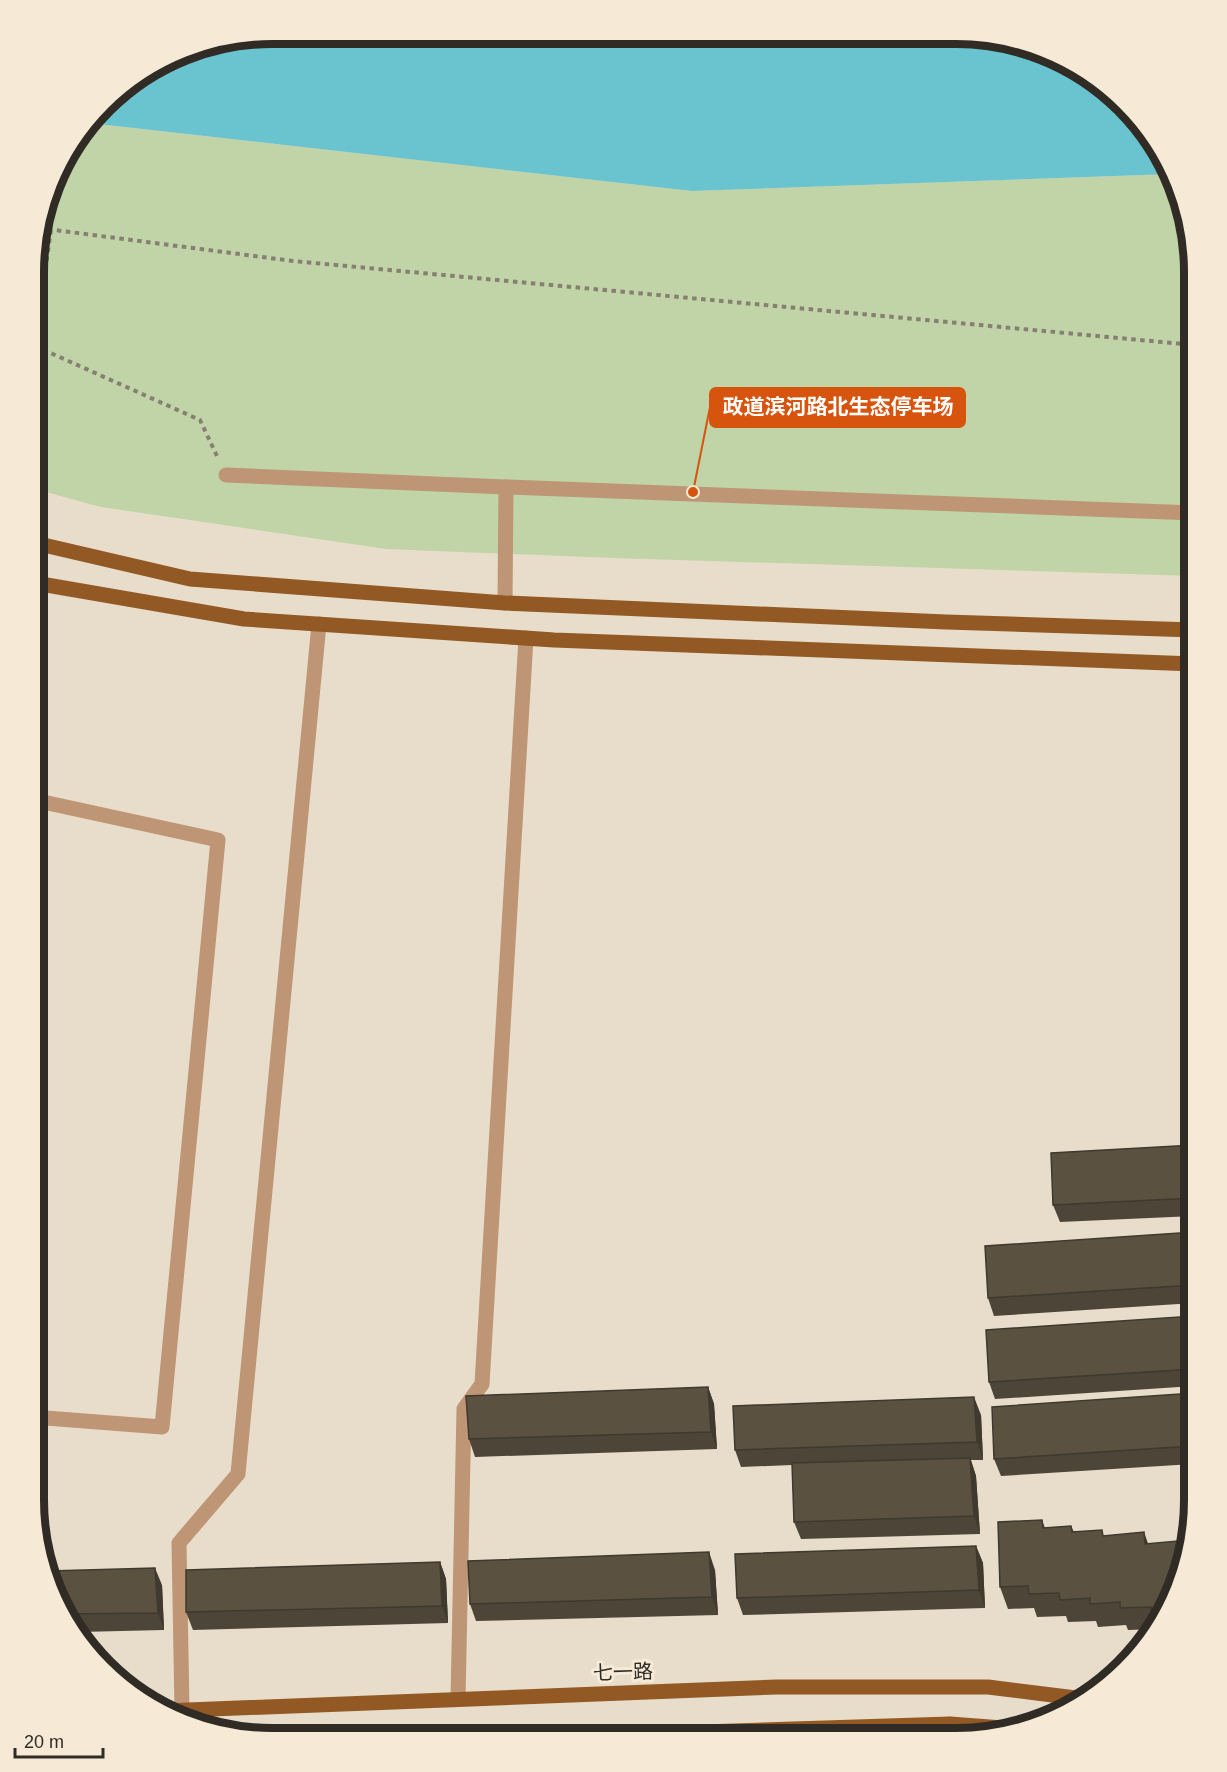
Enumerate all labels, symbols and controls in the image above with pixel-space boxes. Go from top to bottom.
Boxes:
callout: 政道滨河路北生态停车场 [710,388,965,427]
text: 政道滨河路北生态停车场 [723,395,954,418]
street label: 七一路 [593,1660,653,1684]
scale bar [15,1721,104,1759]
text: 20 m [24,1732,64,1752]

